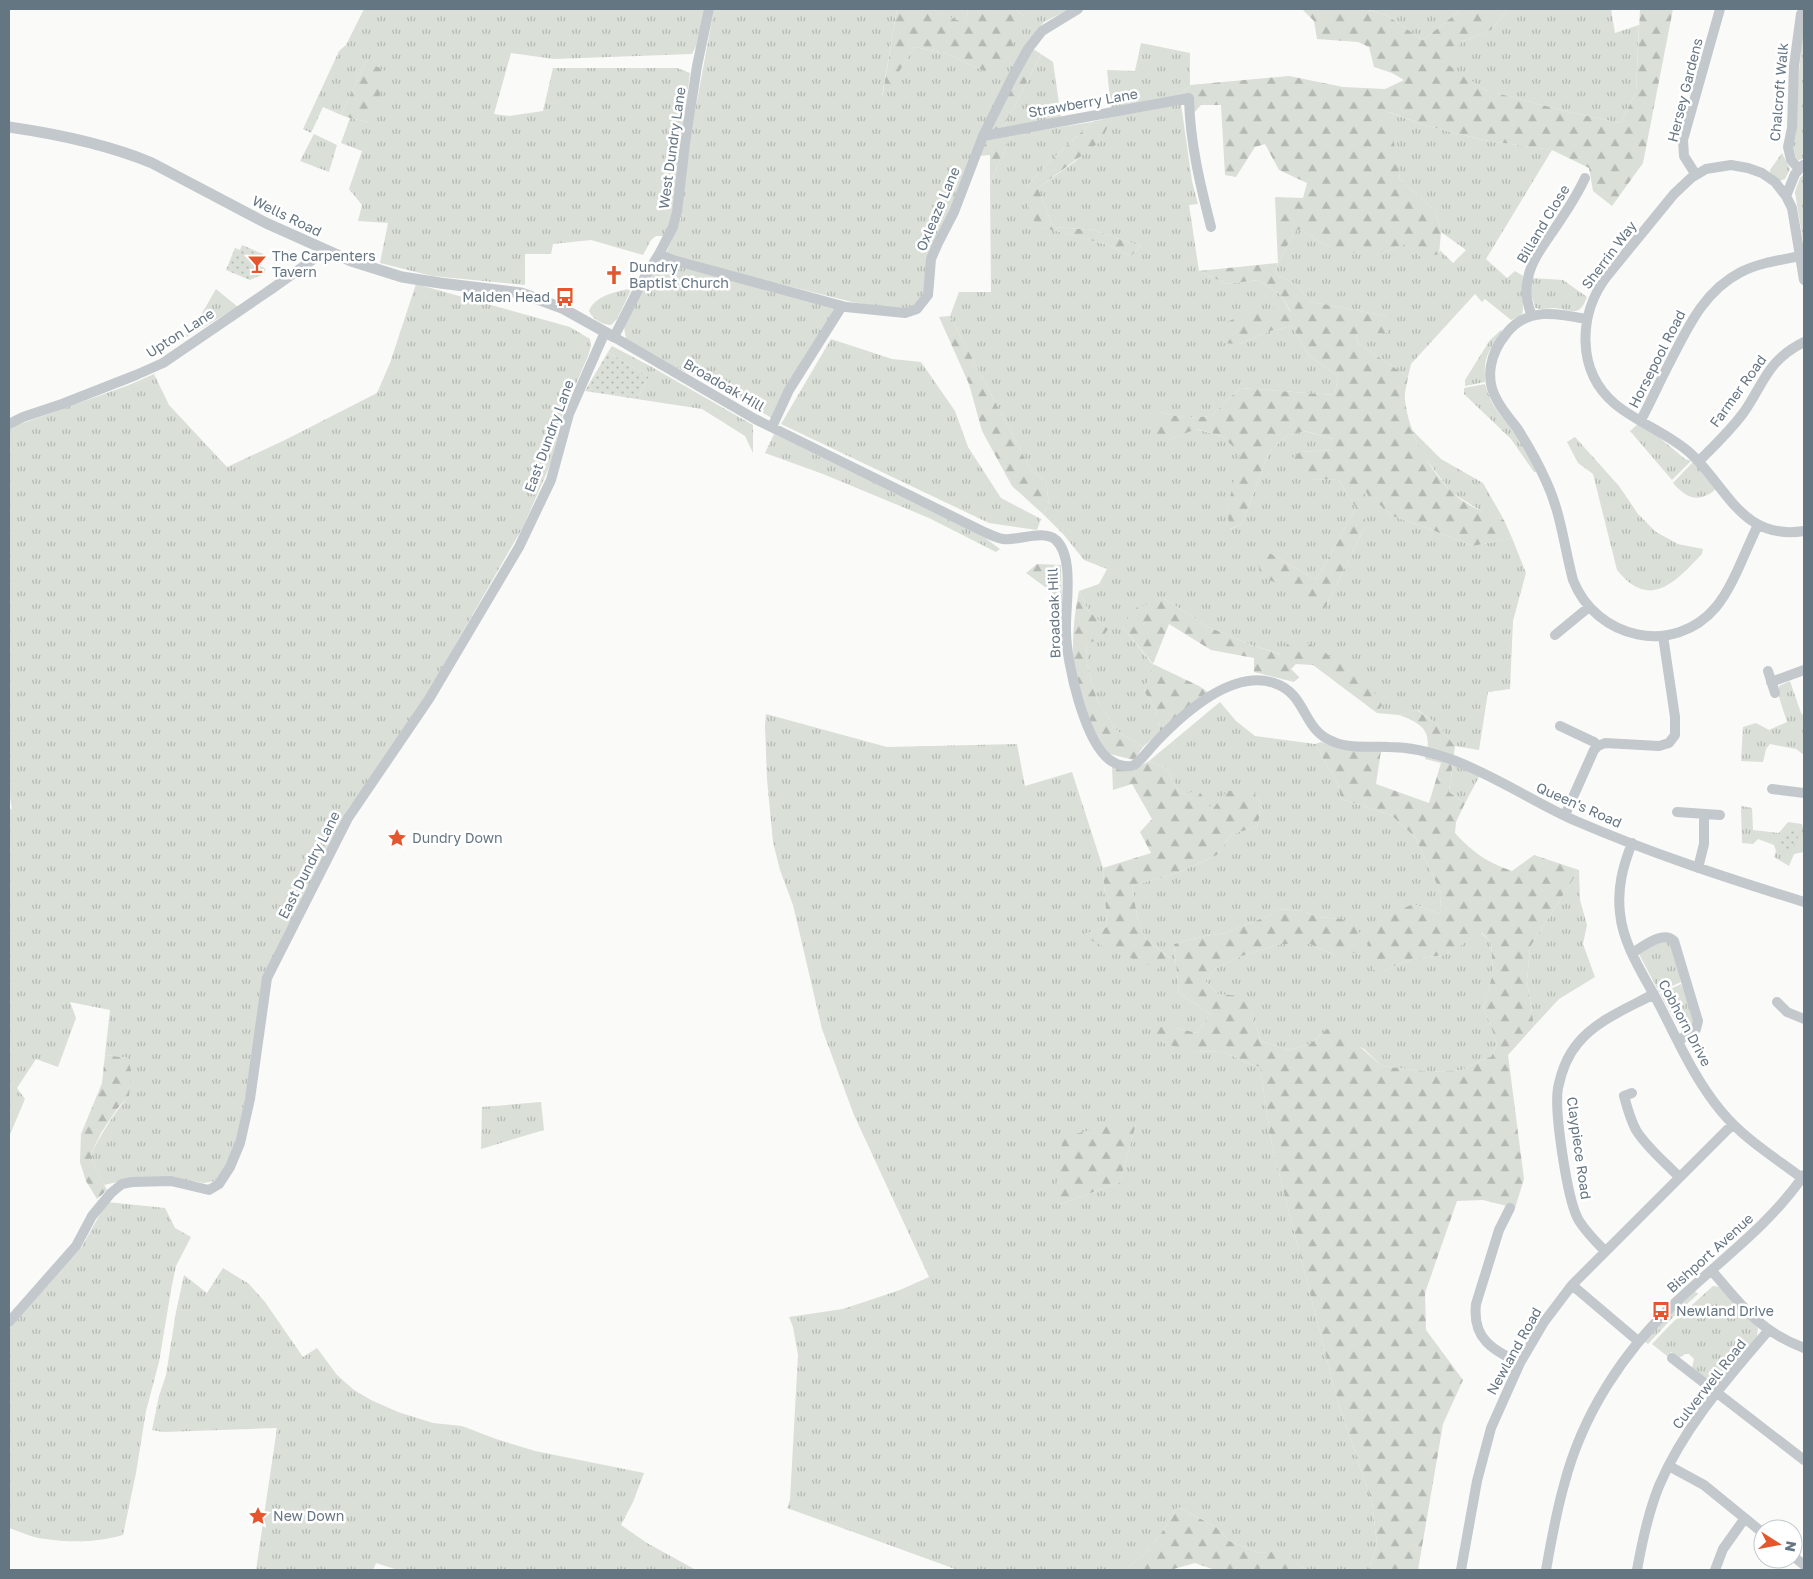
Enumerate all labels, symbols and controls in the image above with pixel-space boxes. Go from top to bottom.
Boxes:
street label: Hersey Gardens [1663,36,1706,144]
street label: Chalcroft Walk [1766,42,1791,142]
street label: Strawberry Lane [1027,85,1139,121]
street label: West Dundry Lane [655,86,688,210]
street label: Oxleaze Lane [912,164,963,253]
street label: Billand Close [1512,181,1573,266]
street label: Wells Road [250,191,325,240]
street label: Sherrin Way [1577,217,1640,292]
place label: The Carpenters Tavern [272,247,376,280]
bar icon: The Carpenters Tavern [246,253,268,275]
place label: Dundry Baptist Church [629,258,729,291]
church icon: Dundry Baptist Church [603,264,625,286]
bus stop icon: Maiden Head [554,286,576,308]
place label: Maiden Head [462,288,550,305]
street label: Upton Lane [143,304,217,361]
street label: Horsepool Road [1625,307,1689,411]
street label: Farmer Road [1706,351,1770,430]
street label: Broadoak Hill [681,355,768,415]
street label: East Dundry Lane [520,377,577,494]
street label: Broadoak Hill [1043,567,1064,659]
street label: Queen's Road [1534,778,1625,831]
street label: East Dundry Lane [274,808,343,921]
place icon: Dundry Down [386,827,408,849]
place label: Dundry Down [412,829,503,846]
street label: Cobhorn Drive [1655,976,1715,1069]
street label: Claypiece Road [1564,1095,1595,1200]
street label: Bishport Avenue [1663,1209,1756,1296]
bus stop icon: Newland Drive [1650,1300,1672,1322]
place label: Newland Drive [1676,1302,1774,1319]
street label: Newland Road [1483,1304,1545,1397]
street label: Culverwell Road [1668,1335,1749,1432]
place icon: New Down [247,1505,269,1527]
place label: New Down [273,1507,344,1524]
north arrow [1753,1519,1803,1569]
text: N [1782,1540,1801,1553]

